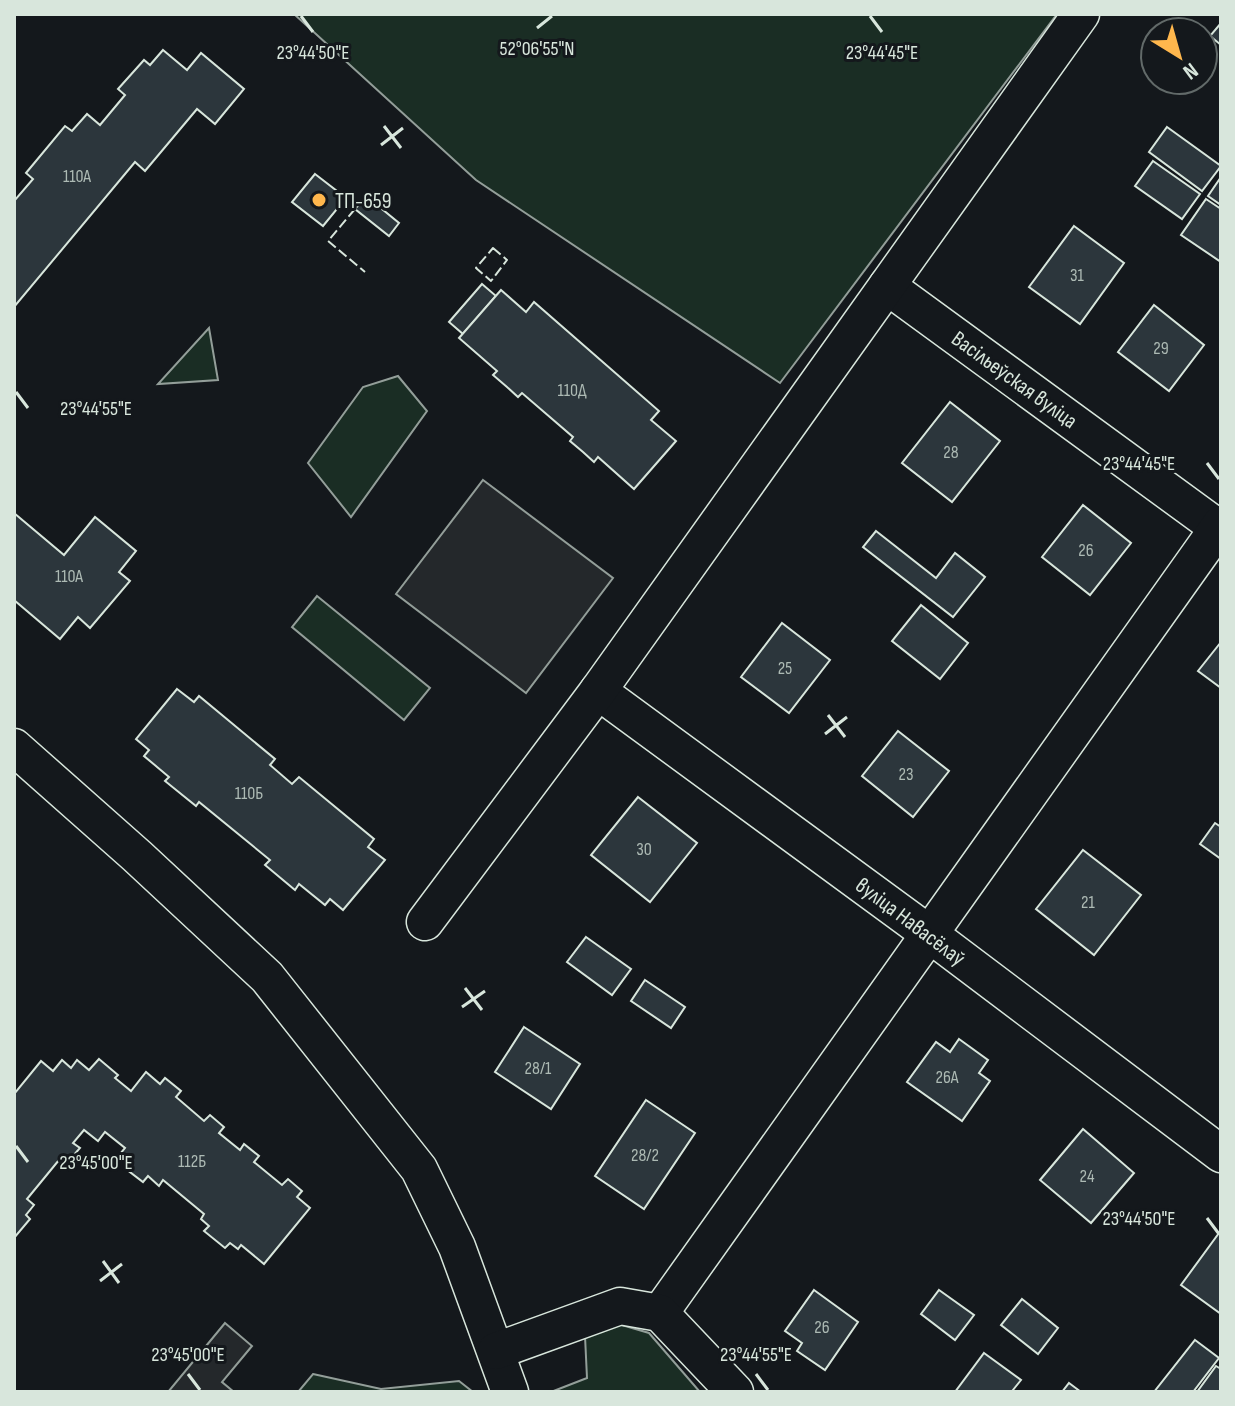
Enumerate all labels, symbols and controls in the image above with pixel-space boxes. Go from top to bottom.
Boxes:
north arrow [1139,16,1219,96]
text: 52°06'55"N [499,37,575,61]
text: 23°44'50"E [276,41,350,65]
text: 23°44'45"E [846,41,918,65]
text: N [1177,56,1203,85]
house number: 110А [63,166,91,187]
place label: ТП-659 [335,188,391,215]
marker: ТП-659 [310,191,328,209]
house number: 31 [1070,265,1085,286]
street label: Васільеўская вуліца [946,325,1082,435]
house number: 29 [1153,338,1169,359]
house number: 110Д [557,380,587,401]
text: 23°44'55"E [60,397,132,421]
house number: 28 [943,442,959,463]
text: 23°44'45"E [1103,452,1175,476]
house number: 26 [1078,540,1094,561]
house number: 110А [55,566,83,587]
house number: 25 [778,658,792,679]
house number: 23 [899,764,914,785]
house number: 110Б [235,783,263,804]
house number: 30 [636,839,652,860]
street label: вуліца Навасёлаў [850,872,971,973]
house number: 21 [1081,892,1096,913]
house number: 28/1 [525,1058,552,1079]
house number: 26А [935,1067,959,1088]
house number: 28/2 [631,1145,659,1166]
text: 23°45'00"E [59,1151,133,1175]
house number: 112Б [178,1151,206,1172]
house number: 24 [1080,1166,1095,1187]
text: 23°44'50"E [1102,1207,1176,1231]
house number: 26 [814,1317,830,1338]
text: 23°45'00"E [151,1343,225,1367]
text: 23°44'55"E [720,1343,792,1367]

